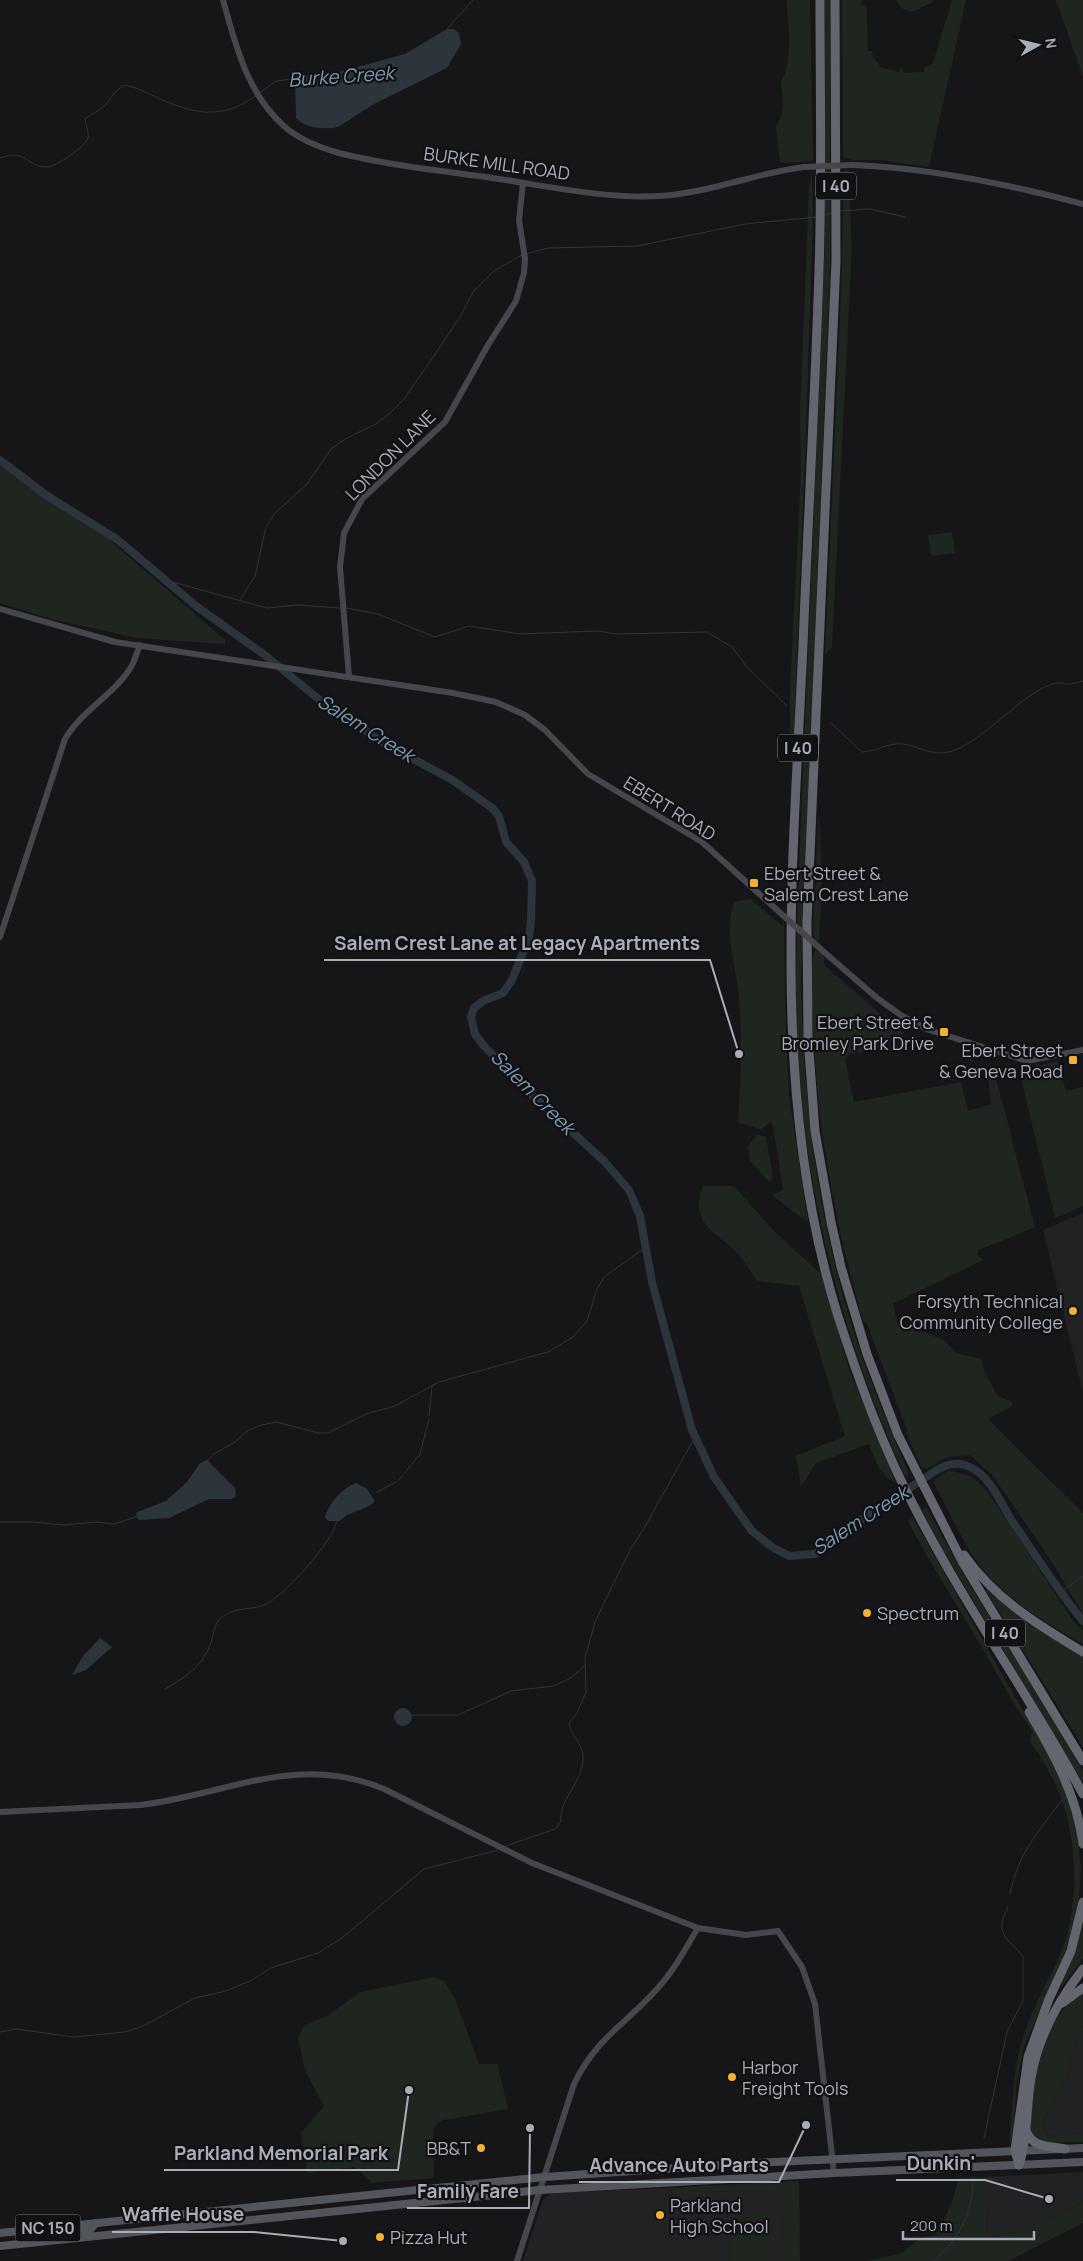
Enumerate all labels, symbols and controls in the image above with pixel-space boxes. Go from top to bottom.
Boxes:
north arrow [1013,20,1063,70]
text: N [1041,37,1061,49]
water label: Burke Creek [287,59,397,93]
street label: BURKE MILL ROAD [422,141,572,185]
road number: I 40 [816,172,856,200]
street label: LONDON LANE [340,405,440,505]
water label: Salem Creek [313,688,421,769]
road number: I 40 [778,734,818,761]
street label: EBERT ROAD [619,770,721,846]
place label: Ebert Street & Salem Crest Lane [764,861,909,906]
marker: Ebert Street & Salem Crest Lane [748,877,760,889]
callout: Salem Crest Lane at Legacy Apartments [324,926,710,960]
text: Salem Crest Lane at Legacy Apartments [334,930,700,956]
place label: Ebert Street & Bromley Park Drive [782,1010,934,1055]
marker: Ebert Street & Bromley Park Drive [938,1026,950,1038]
place label: Ebert Street & Geneva Road [939,1038,1063,1083]
water label: Salem Creek [485,1044,583,1142]
marker: Ebert Street & Geneva Road [1067,1054,1079,1066]
place label: Forsyth Technical Community College [900,1289,1063,1334]
marker: Forsyth Technical Community College [1067,1305,1079,1317]
water label: Salem Creek [807,1478,915,1561]
place label: Spectrum [877,1601,959,1625]
marker: Spectrum [861,1607,873,1619]
road number: I 40 [985,1620,1025,1646]
place label: Harbor Freight Tools [742,2055,849,2100]
marker: Harbor Freight Tools [726,2071,738,2083]
callout: Parkland Memorial Park [164,2136,398,2170]
place label: BB&T [426,2136,471,2160]
text: Parkland Memorial Park [174,2140,389,2166]
marker: BB&T [475,2142,487,2154]
callout: Dunkin' [896,2146,985,2180]
callout: Advance Auto Parts [579,2148,779,2182]
text: Dunkin' [907,2150,975,2176]
text: Advance Auto Parts [589,2152,769,2178]
callout: Family Fare [407,2174,529,2208]
text: Family Fare [417,2178,519,2204]
place label: Parkland High School [670,2193,769,2238]
callout: Waffle House [112,2198,254,2232]
text: Waffle House [122,2201,244,2227]
scale bar [903,2208,1034,2240]
marker: Parkland High School [654,2209,666,2221]
road number: NC 150 [15,2214,80,2242]
text: 200 m [910,2215,953,2236]
place label: Pizza Hut [390,2225,467,2249]
marker: Pizza Hut [374,2231,386,2243]

